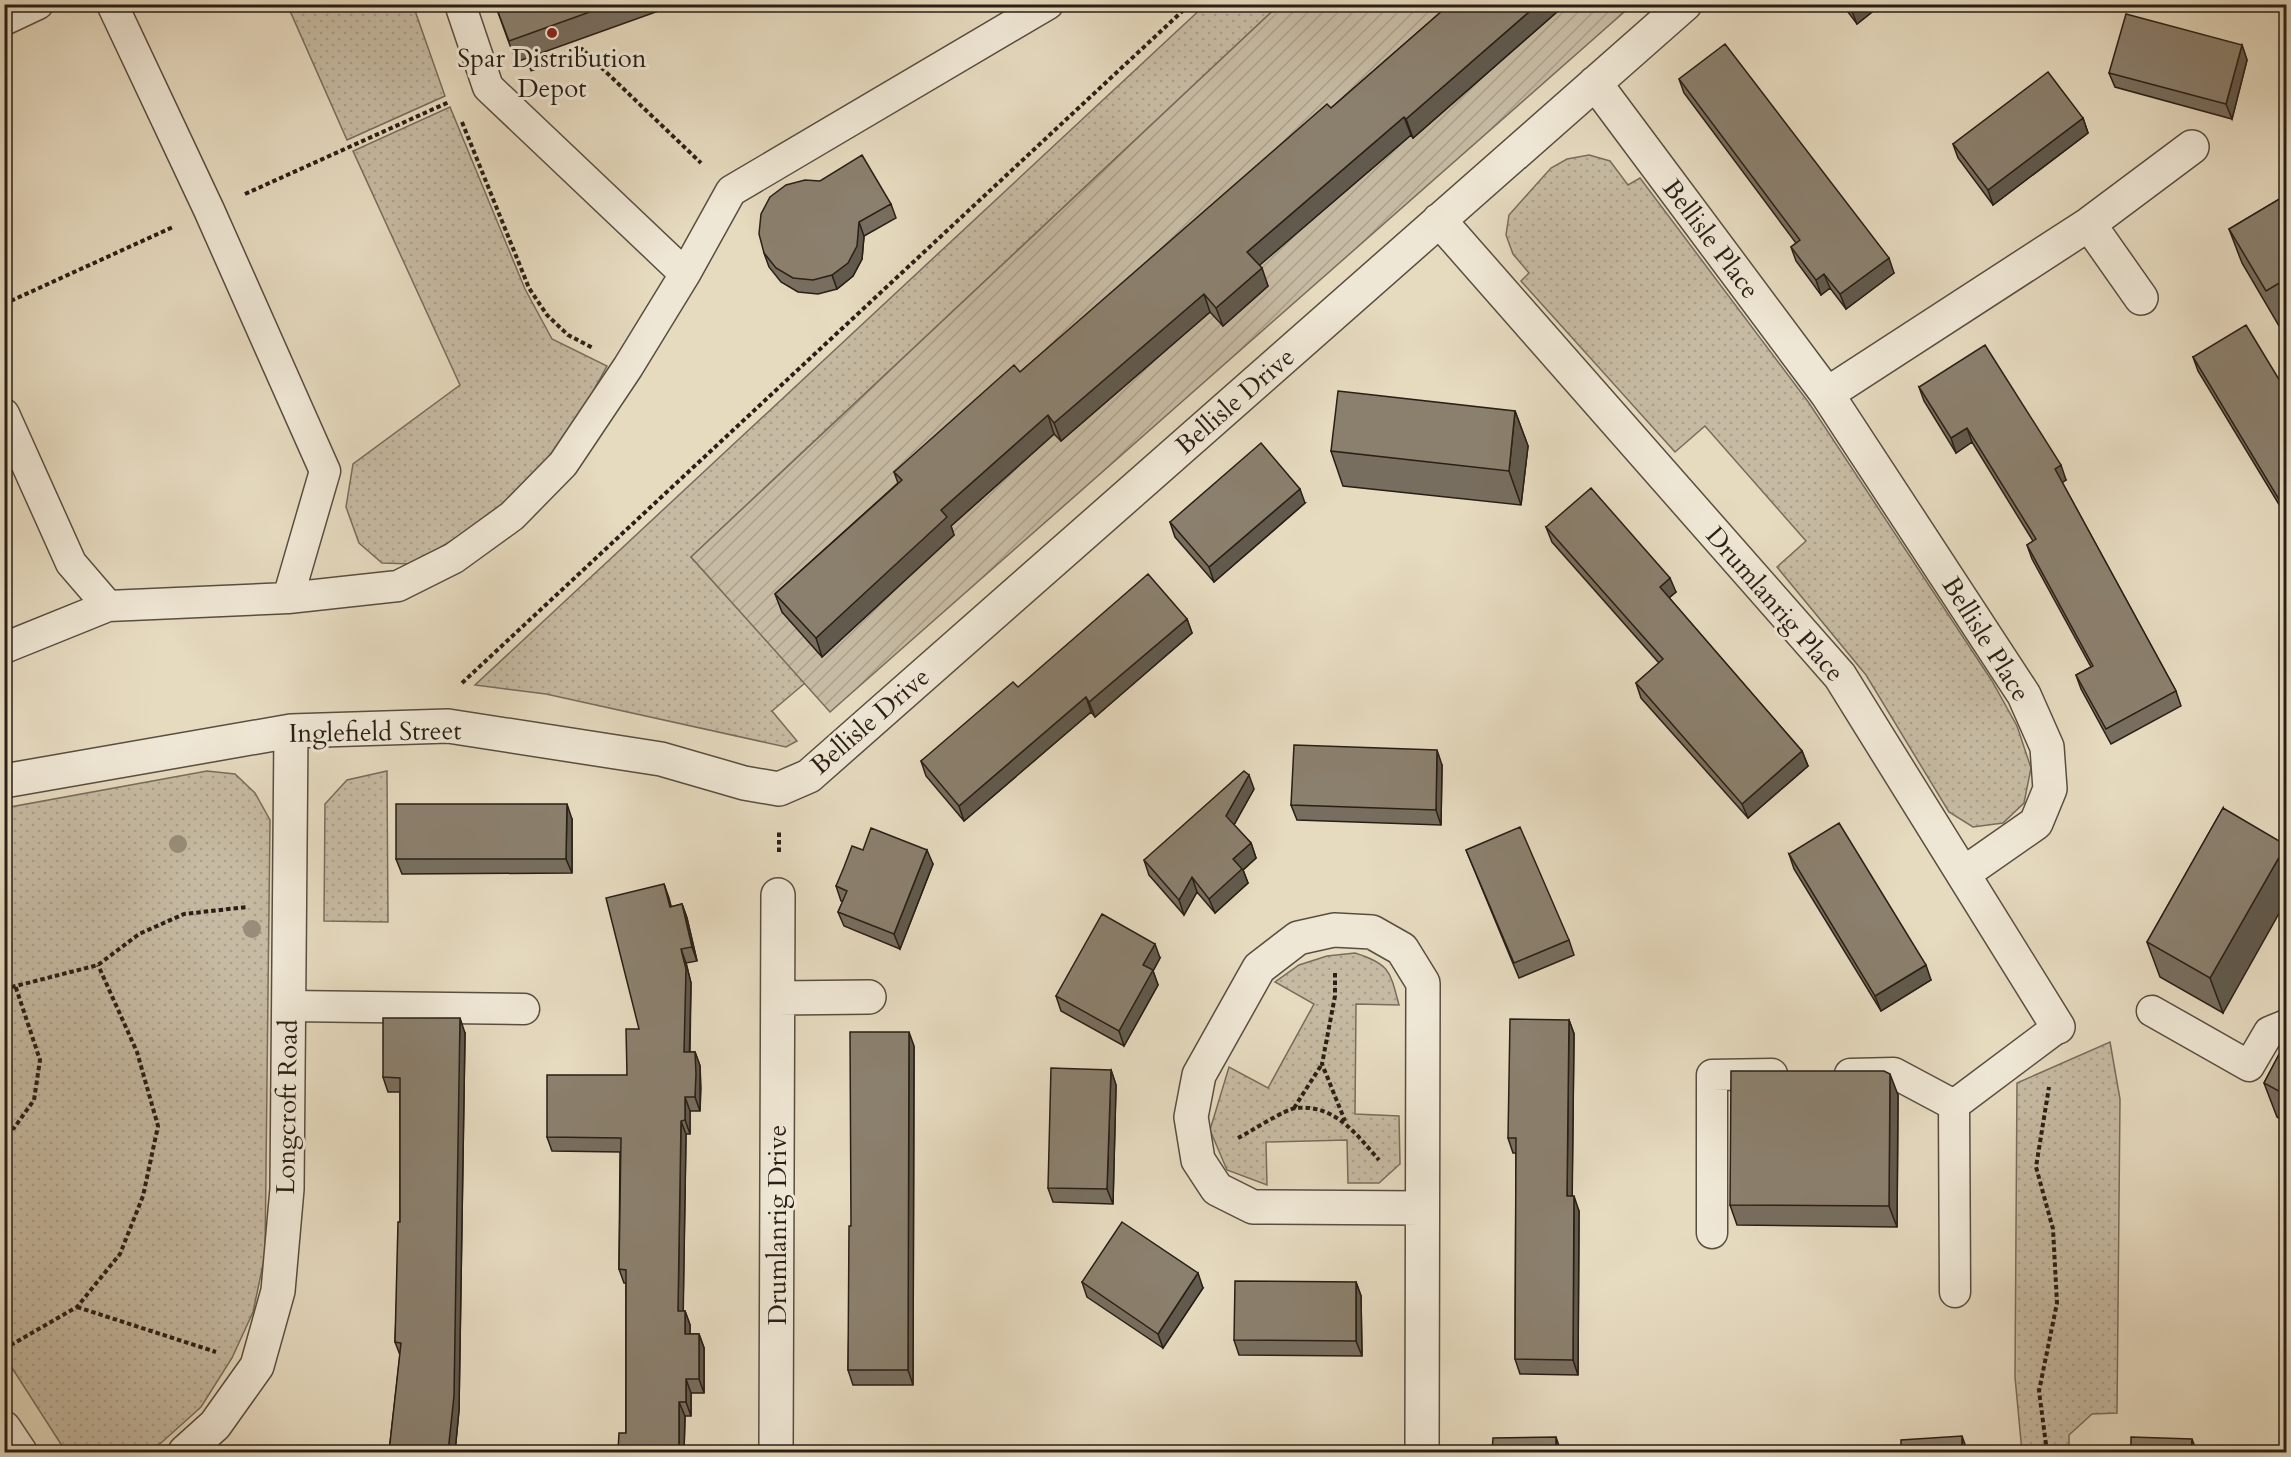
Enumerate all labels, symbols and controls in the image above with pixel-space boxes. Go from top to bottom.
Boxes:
marker: Spar Distribution Depot [545,26,559,40]
place label: Spar Distribution Depot [457,41,647,106]
street label: Bellisle Place [1655,172,1767,306]
street label: Bellisle Drive [1168,340,1302,462]
street label: Drumlanrig Place [1698,519,1852,689]
street label: Bellisle Place [1934,570,2038,708]
street label: Bellisle Drive [803,660,937,782]
street label: Inglefield Street [288,713,462,751]
street label: Longcroft Road [268,1019,306,1195]
street label: Drumlanrig Drive [760,1125,795,1325]

